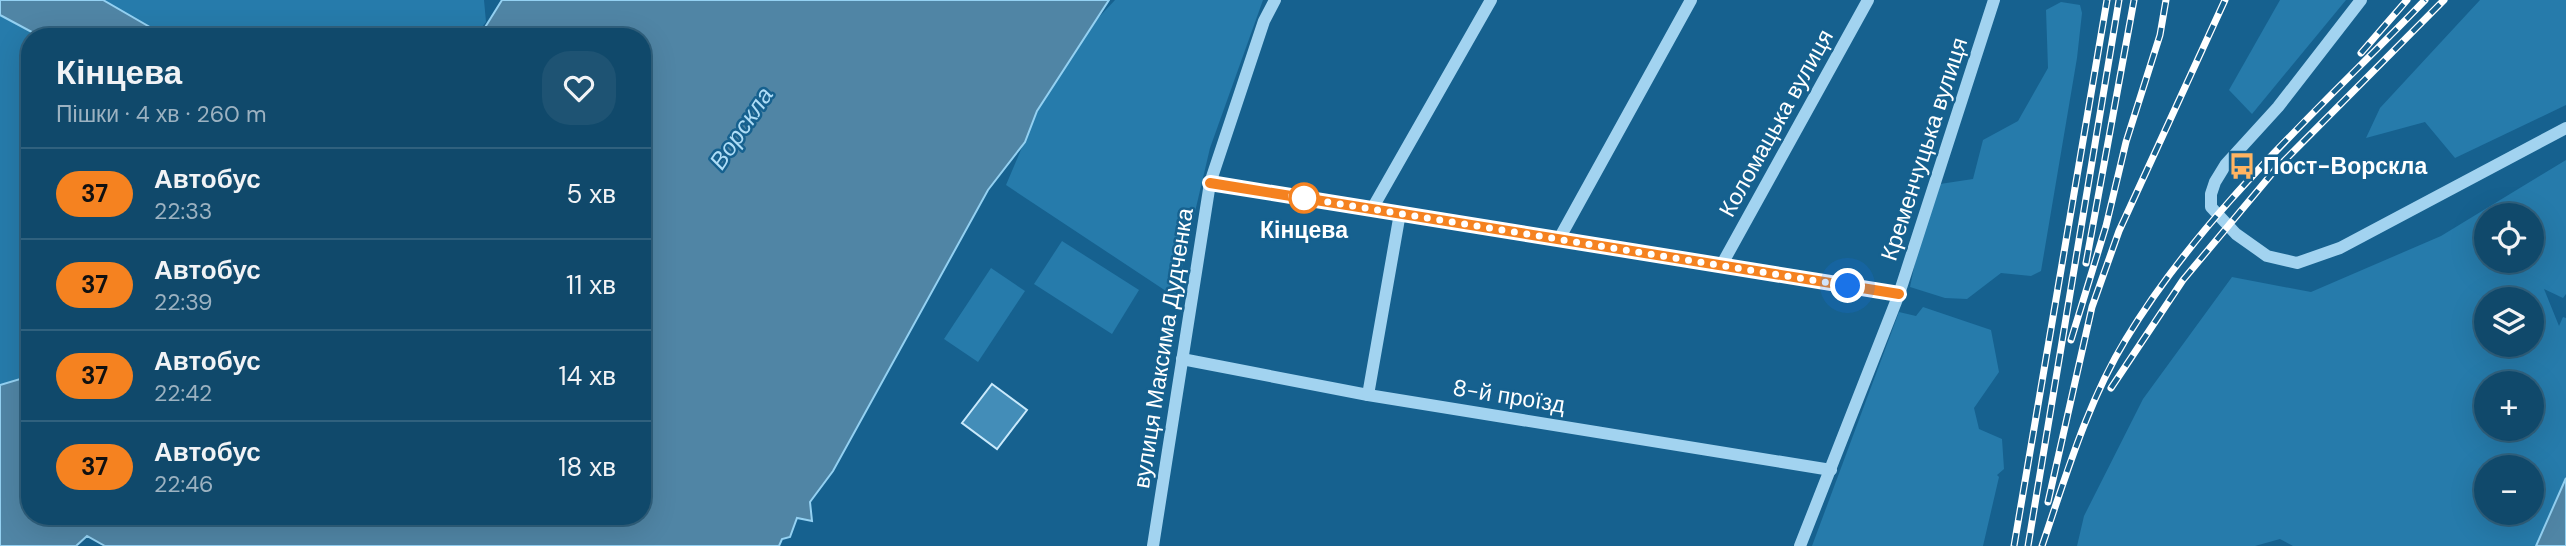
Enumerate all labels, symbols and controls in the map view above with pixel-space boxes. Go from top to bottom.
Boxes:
street label: Коломацька вулиця [1712,24,1840,222]
street label: Кременчуцька вулиця [1874,34,1974,264]
text: Кінцева [56,51,182,94]
button: heart [542,51,616,125]
water label: Ворскла [702,81,780,175]
text: Пішки · 4 хв · 260 m [56,99,266,129]
bus stop icon: Пост-Ворскла [2227,151,2257,181]
place label: Пост-Ворскла [2263,151,2427,181]
text: Автобус [154,162,261,196]
text: 5 хв [566,177,616,211]
text: 37 [81,178,108,209]
marker: Кінцева [1289,183,1319,213]
text: 22:33 [154,196,212,226]
map controls [2474,203,2544,525]
button: locate [2474,203,2544,273]
street label: вулиця Максима Дудченка [1126,205,1200,490]
place label: Кінцева [1260,215,1348,245]
text: Автобус [154,253,261,287]
text: 11 хв [566,268,616,302]
your location [1830,268,1865,303]
text: 37 [81,269,108,300]
text: 22:39 [154,287,213,317]
button: layers [2474,287,2544,357]
text: Автобус [154,344,261,378]
text: 14 хв [558,359,616,393]
text: 37 [81,360,108,391]
button: + [2474,371,2544,441]
street label: 8-й проїзд [1451,372,1568,420]
text: 22:42 [154,378,212,408]
text: Автобус [154,435,261,469]
text: 18 хв [558,450,616,484]
text: 37 [81,451,108,482]
button: − [2474,455,2544,525]
text: 22:46 [154,469,214,499]

